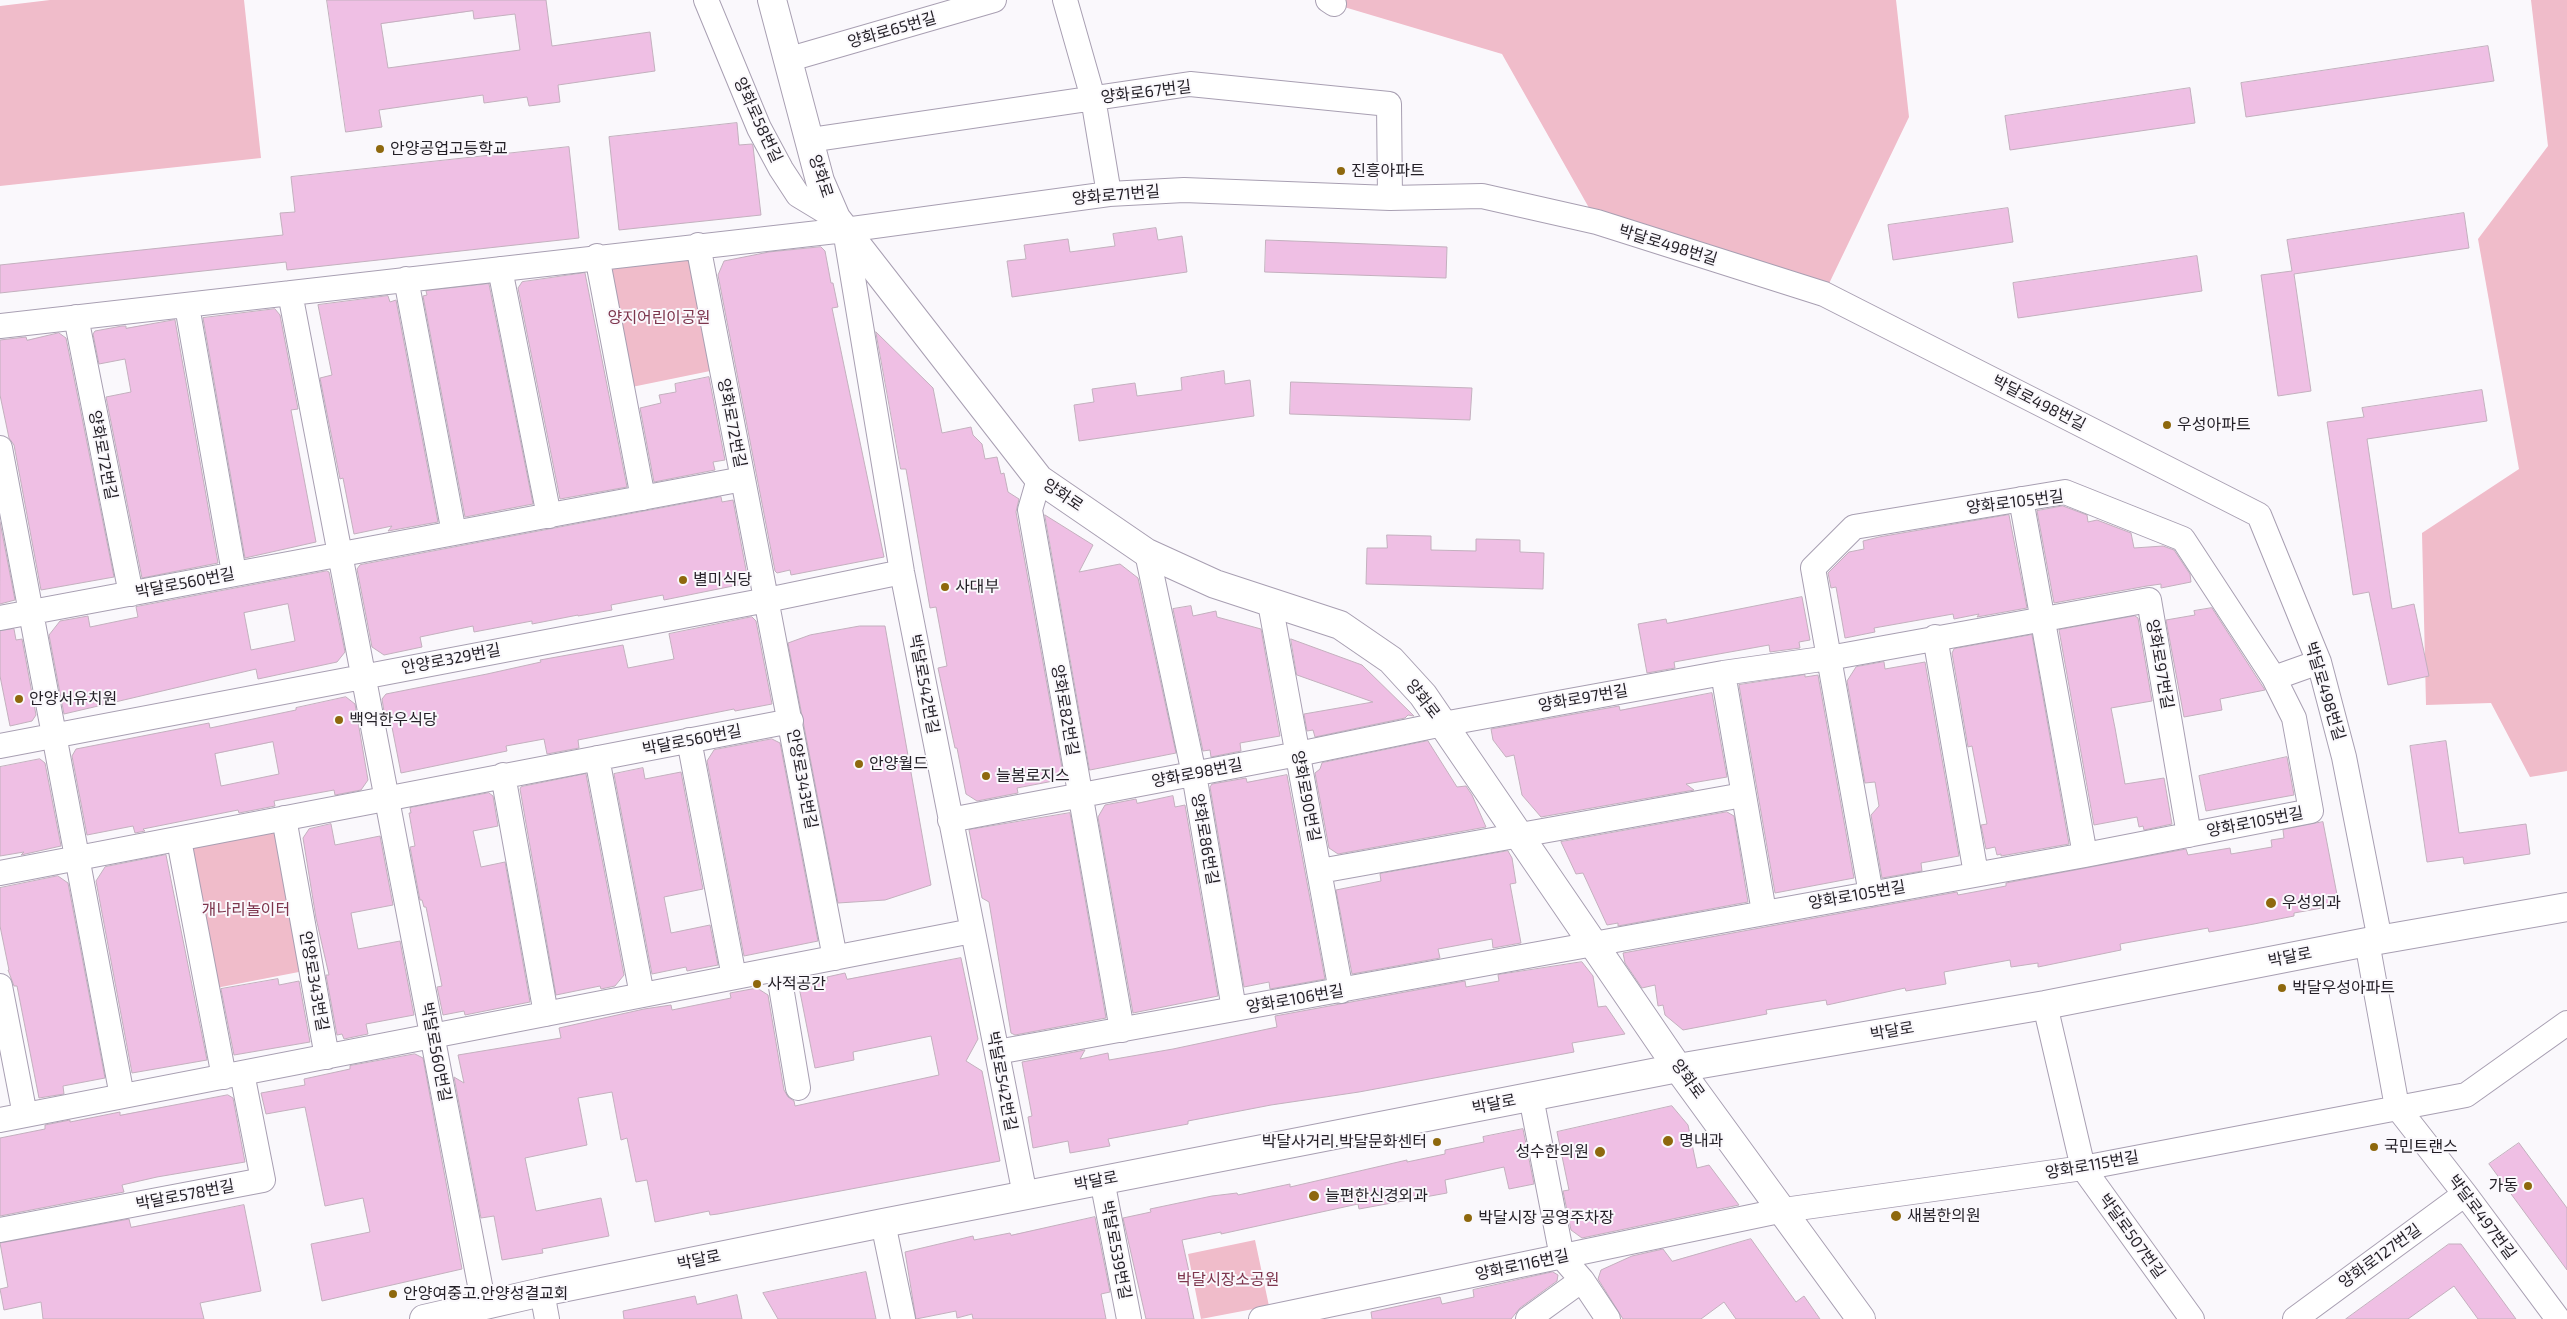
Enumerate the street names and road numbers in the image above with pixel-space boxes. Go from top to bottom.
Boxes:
street label: 양화로65번길 [845,8,939,52]
street label: 양화로58번길 [730,74,786,166]
street label: 양화로67번길 [1100,77,1192,107]
street label: 양화로 [805,152,837,200]
street label: 양화로71번길 [1071,182,1161,208]
street label: 박달로498번길 [1616,221,1720,269]
street label: 박달로498번길 [1989,371,2089,435]
street label: 양화로72번길 [714,377,750,469]
street label: 양화로72번길 [85,409,121,501]
street label: 양화로 [1039,475,1087,515]
street label: 양화로105번길 [1965,486,2065,518]
street label: 박달로560번길 [134,564,236,602]
street label: 양화로97번길 [2143,618,2177,710]
street label: 박달로542번길 [905,633,943,735]
street label: 박달로498번길 [2301,639,2349,743]
street label: 안양로329번길 [400,640,502,678]
street label: 양화로82번길 [1048,663,1082,757]
street label: 양화로 [1402,676,1444,722]
street label: 양화로97번길 [1537,681,1629,715]
street label: 박달로560번길 [641,721,743,759]
street label: 안양로343번길 [783,727,821,831]
street label: 양화로90번길 [1288,749,1324,843]
street label: 양화로98번길 [1150,755,1244,791]
street label: 양화로86번길 [1188,792,1222,886]
street label: 양화로105번길 [2205,803,2305,841]
street label: 양화로105번길 [1807,877,1907,913]
street label: 안양로343번길 [296,929,332,1033]
street label: 박달로 [2266,943,2314,971]
street label: 양화로106번길 [1245,981,1345,1017]
street label: 박달로560번길 [417,1001,455,1103]
street label: 박달로 [1869,1018,1915,1044]
street label: 박달로542번길 [983,1030,1021,1132]
street label: 양화로 [1667,1055,1709,1103]
street label: 박달로 [1470,1090,1518,1118]
street label: 양화로115번길 [2044,1147,2140,1183]
street label: 박달로 [1072,1167,1120,1195]
street label: 박달로497번길 [2444,1171,2520,1263]
street label: 박달로578번길 [134,1176,236,1214]
street label: 박달로507번길 [2095,1190,2169,1282]
street label: 박달로539번길 [1097,1199,1135,1301]
street label: 양화로127번길 [2335,1220,2425,1292]
street label: 박달로 [675,1246,723,1274]
street label: 양화로116번길 [1473,1246,1571,1284]

